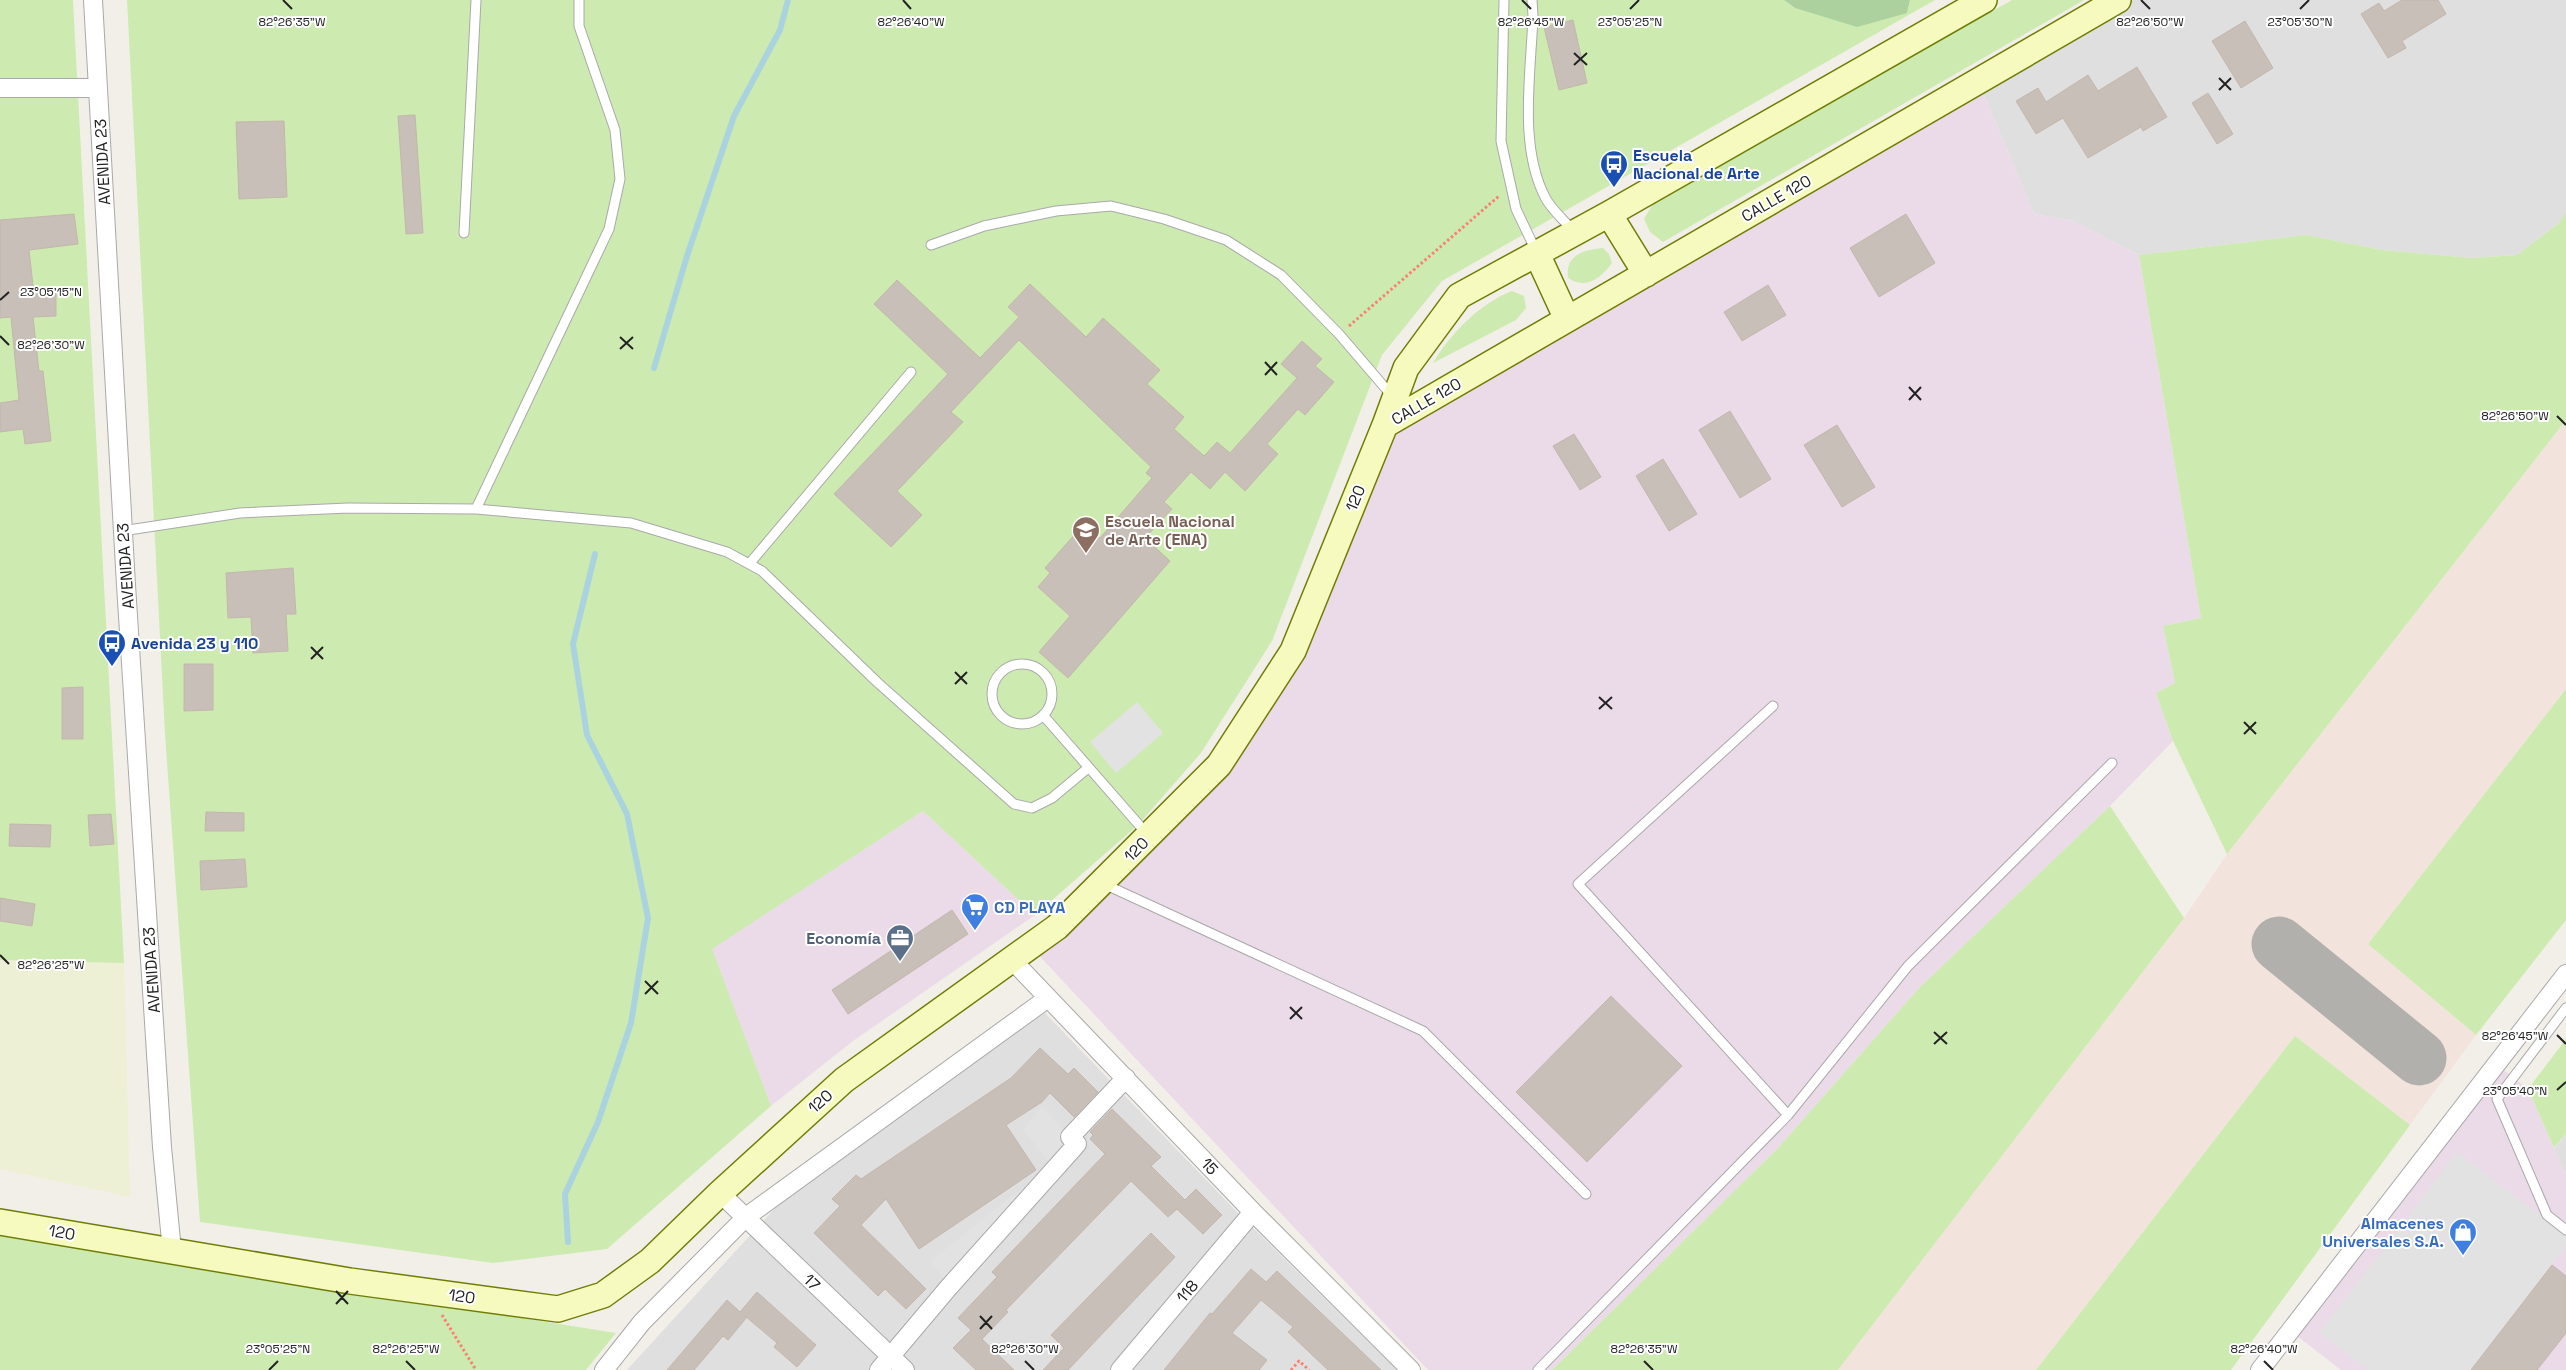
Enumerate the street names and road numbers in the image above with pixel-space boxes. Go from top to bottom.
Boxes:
street label: AVENIDA 23 [90,118,115,206]
street label: CALLE 120 [1737,170,1815,227]
street label: CALLE 120 [1387,373,1465,430]
street label: 120 [1341,482,1370,514]
street label: AVENIDA 23 [112,522,139,610]
street label: 120 [1120,833,1153,866]
street label: AVENIDA 23 [138,926,165,1014]
street label: 120 [803,1085,837,1118]
street label: 15 [1196,1153,1223,1179]
street label: 120 [47,1220,77,1245]
street label: 17 [799,1269,825,1295]
street label: 118 [1172,1276,1203,1307]
street label: 120 [447,1284,477,1309]

